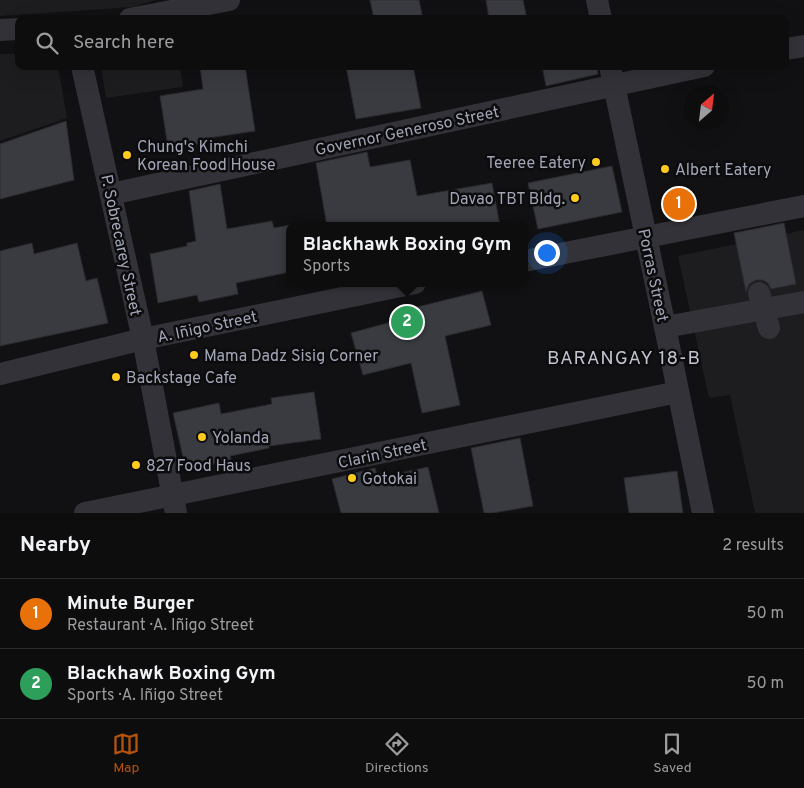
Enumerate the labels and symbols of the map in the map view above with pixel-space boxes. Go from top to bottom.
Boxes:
north arrow [684,85,729,130]
street label: Governor Generoso Street [314,103,501,161]
place label: Chung's Kimchi Korean Food House [137,138,276,176]
marker: Chung's Kimchi Korean Food House [121,149,133,161]
place label: Teeree Eatery [486,154,586,174]
marker: Teeree Eatery [590,156,602,168]
place label: Albert Eatery [675,161,772,181]
marker: Albert Eatery [659,163,671,175]
street label: P. Sobrecarey Street [95,173,145,318]
pin: 1 [663,185,695,223]
place label: Davao TBT Bldg. [449,190,565,210]
marker: Davao TBT Bldg. [569,192,581,204]
street label: Porras Street [632,227,672,324]
your location [534,240,560,266]
pin: 2 [391,303,423,341]
street label: A. Iñigo Street [156,308,259,348]
place label: Mama Dadz Sisig Corner [204,347,379,367]
district label: BARANGAY 18-B [547,347,701,371]
marker: Mama Dadz Sisig Corner [188,349,200,361]
place label: Backstage Cafe [126,369,237,389]
marker: Backstage Cafe [110,371,122,383]
place label: Yolanda [212,429,269,449]
marker: Yolanda [196,431,208,443]
street label: Clarin Street [336,436,429,474]
place label: 827 Food Haus [146,457,251,477]
marker: 827 Food Haus [130,459,142,471]
place label: Gotokai [362,470,417,490]
marker: Gotokai [346,472,358,484]

